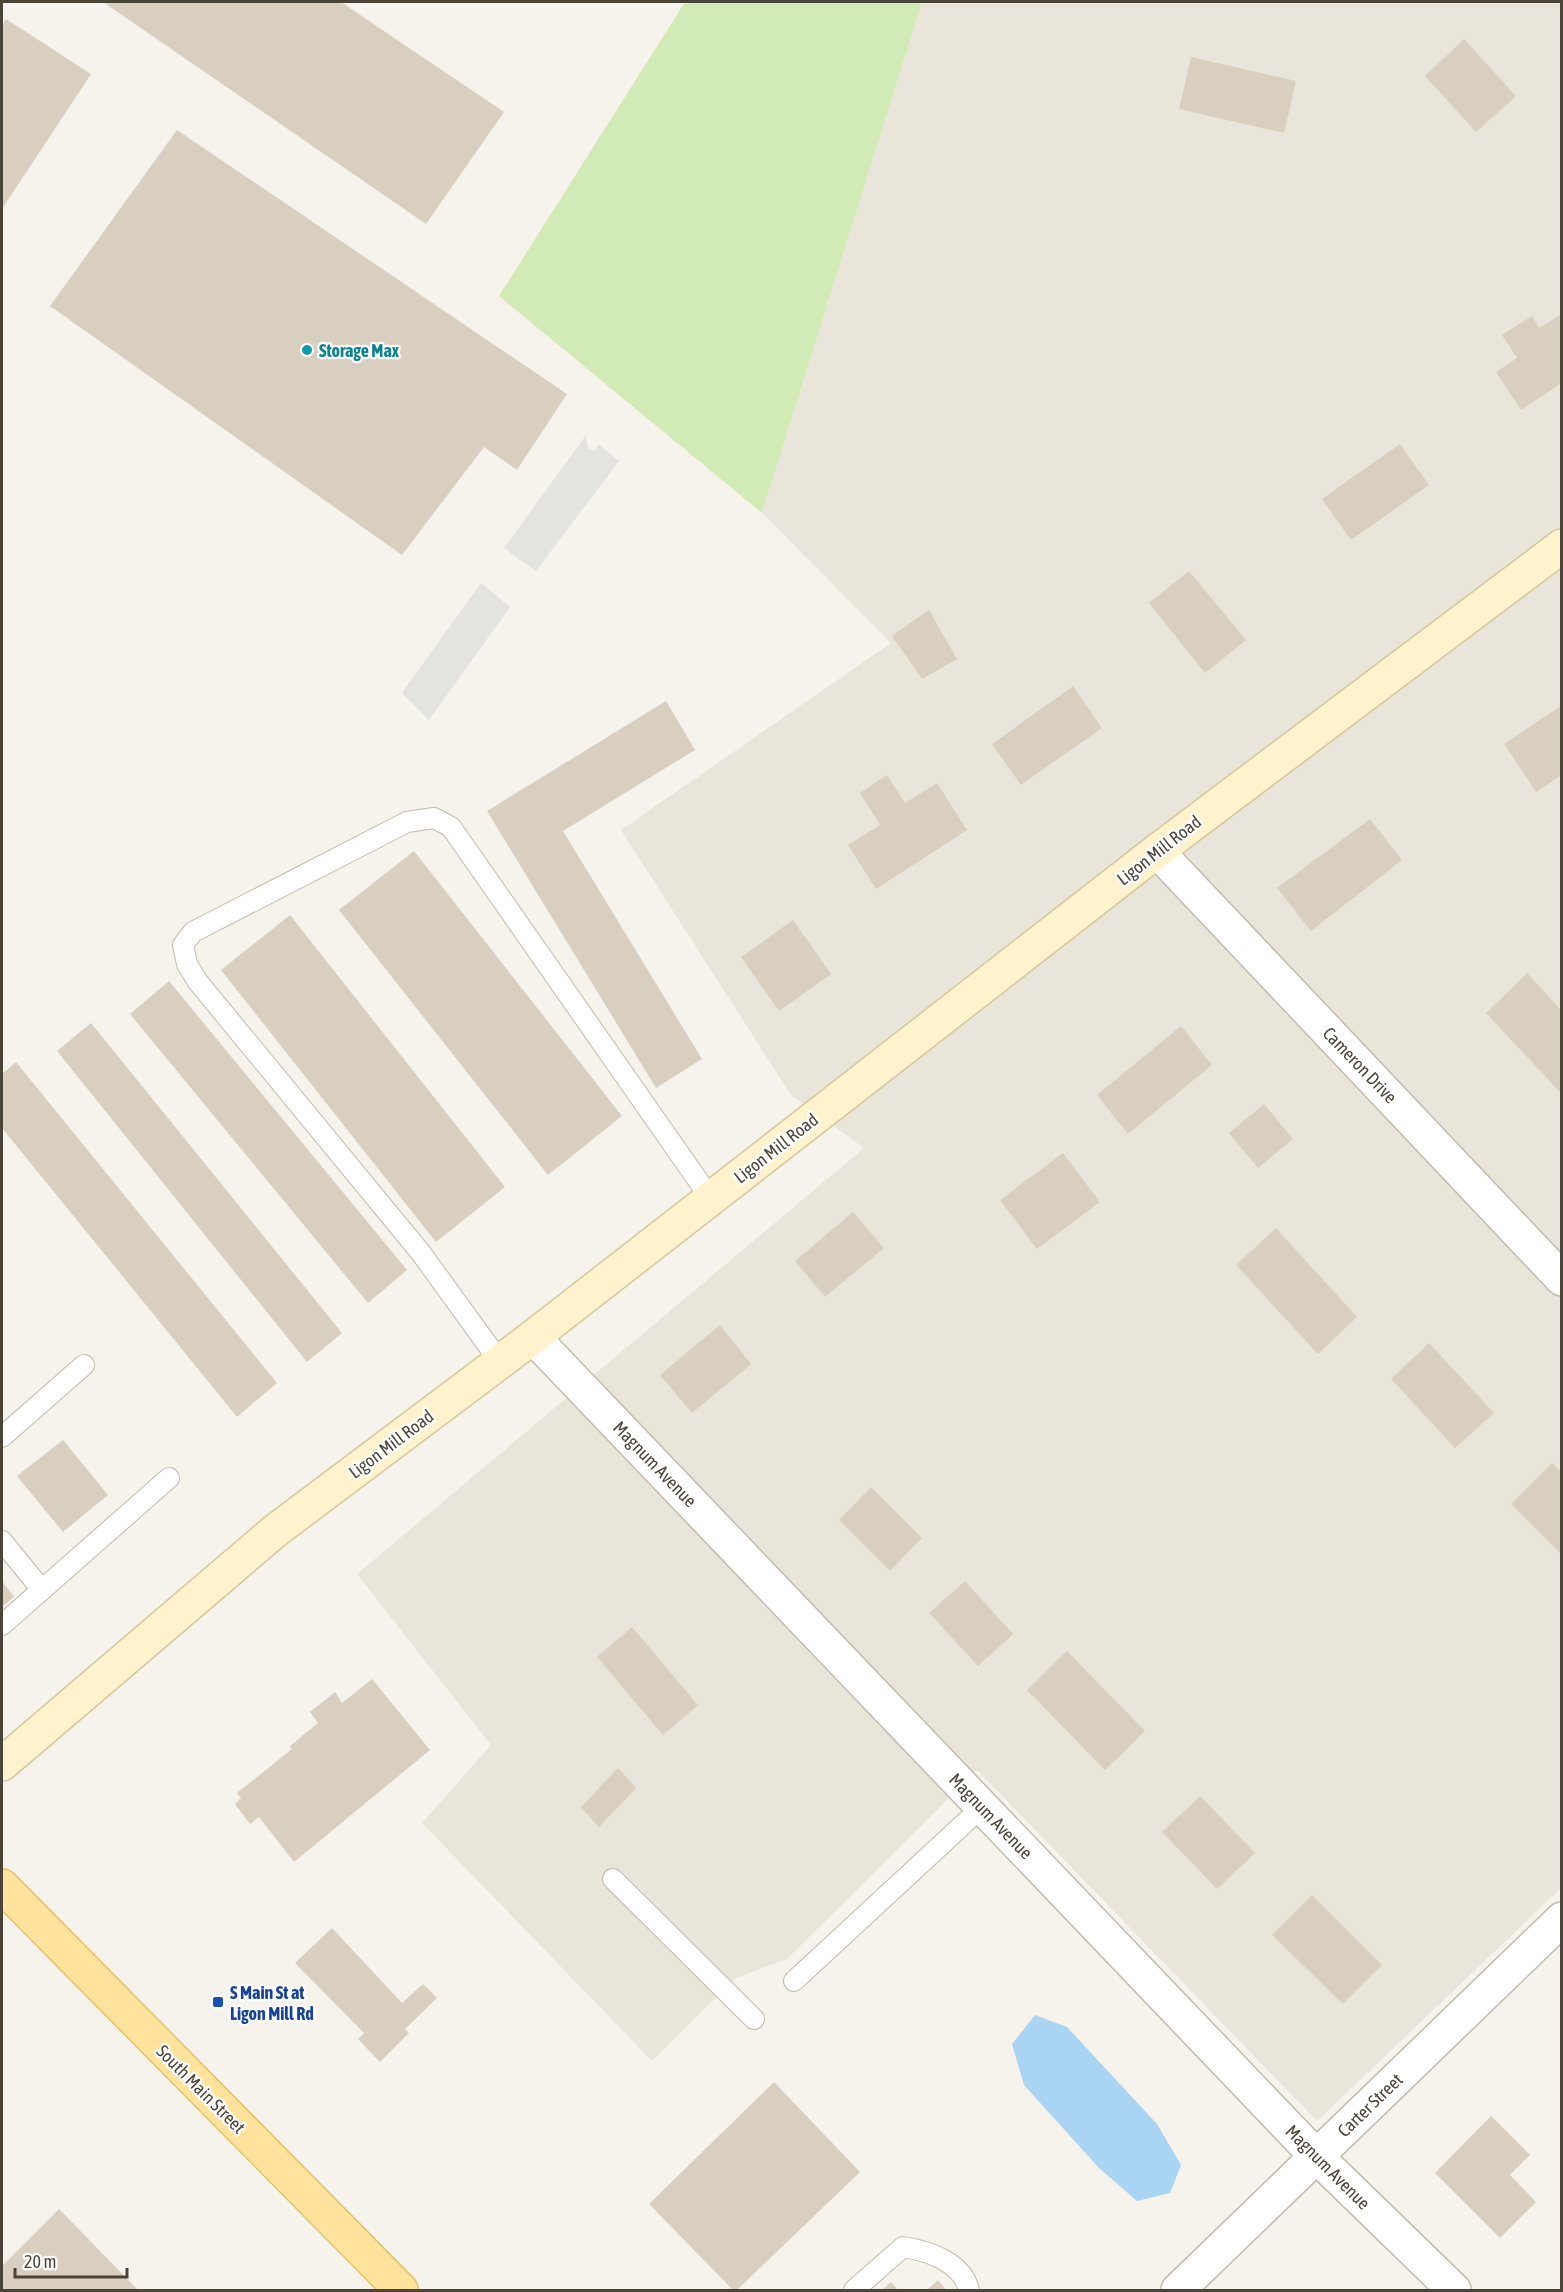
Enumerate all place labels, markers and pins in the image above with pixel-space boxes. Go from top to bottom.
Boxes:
place label: Storage Max [319,340,400,361]
marker: Storage Max [300,343,314,357]
place label: S Main St at Ligon Mill Rd [230,1982,314,2024]
marker: S Main St at Ligon Mill Rd [211,1995,225,2009]

